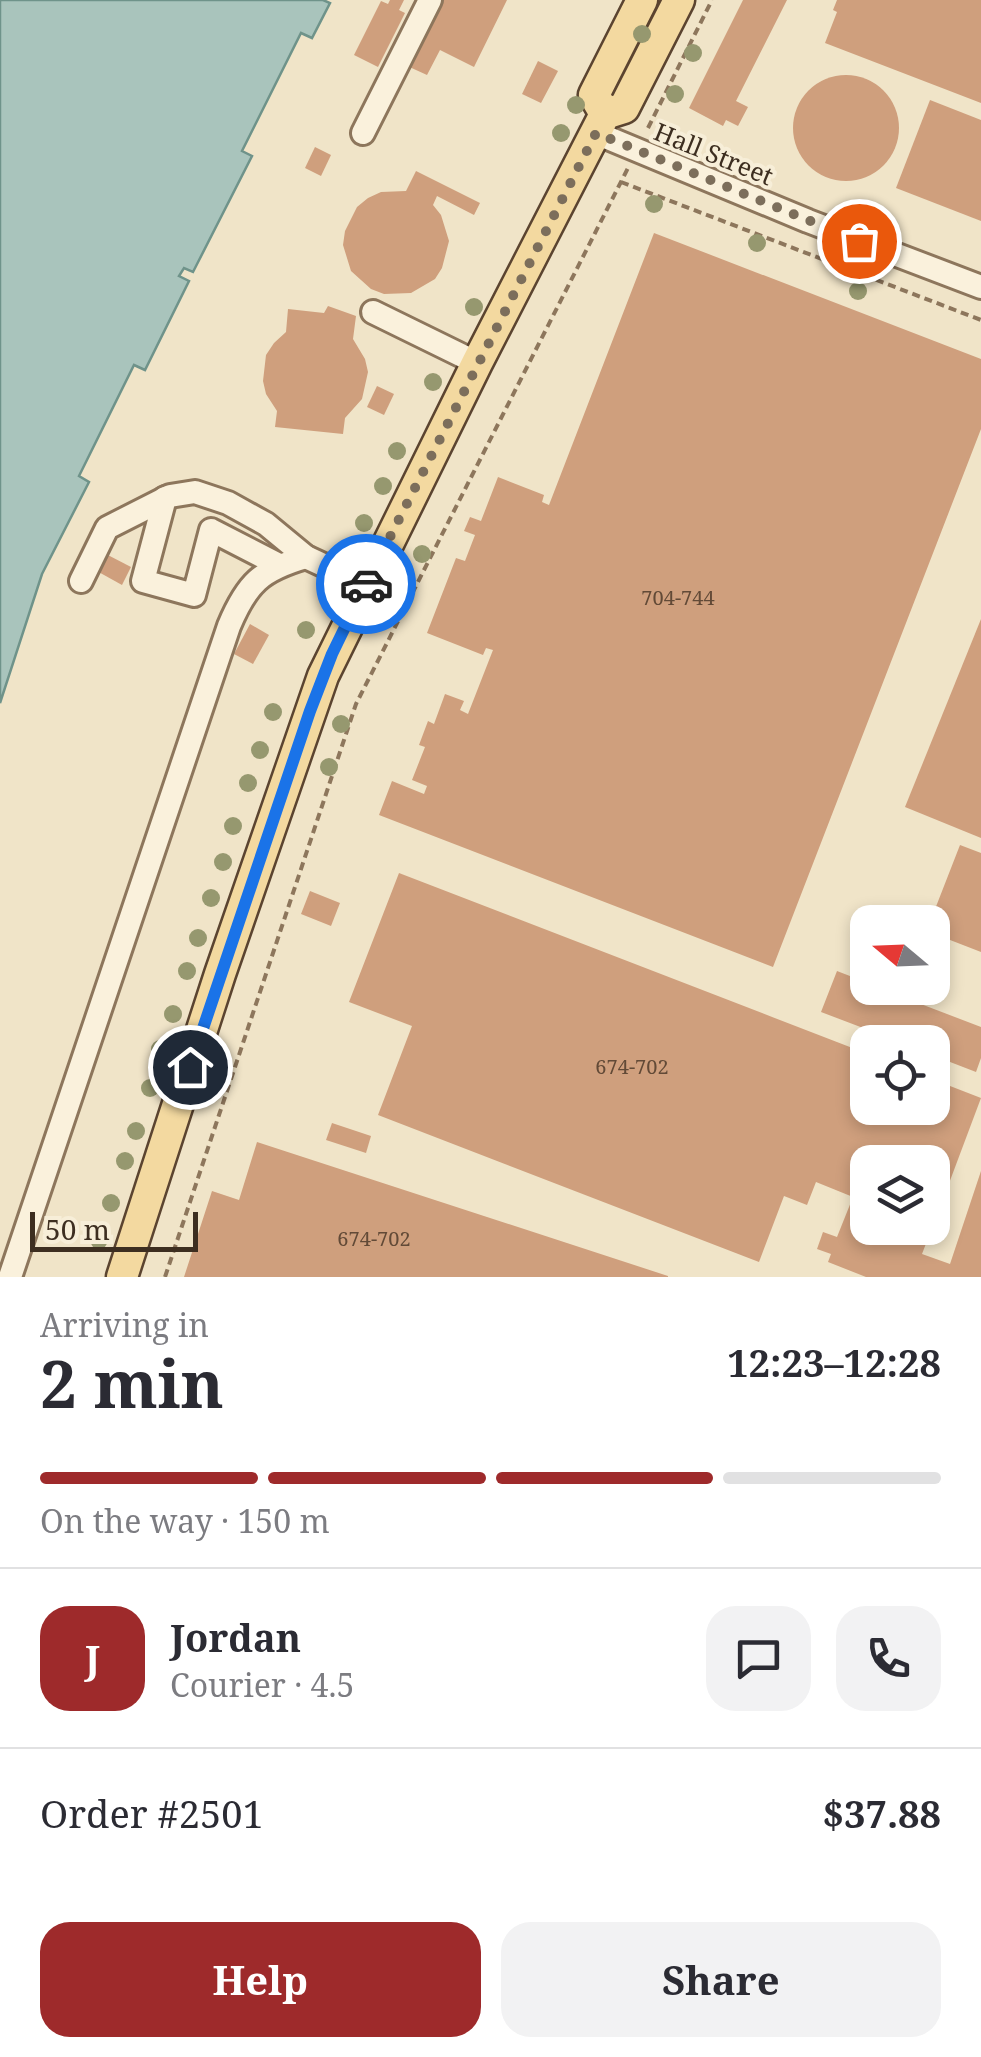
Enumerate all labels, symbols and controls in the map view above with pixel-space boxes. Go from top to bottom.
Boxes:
street label: Hall Street [649,114,779,192]
pin [817,199,902,284]
icon: bag [832,214,887,269]
courier [316,534,416,634]
icon: car [339,557,394,612]
house number: 704-744 [641,584,715,611]
north arrow [850,905,950,1005]
map controls [850,905,950,1245]
pin [148,1025,233,1110]
button: locate [850,1025,950,1125]
icon: home [163,1040,218,1095]
house number: 674-702 [595,1053,669,1080]
button: layers [850,1145,950,1245]
scale bar [30,1207,198,1252]
text: 50 m [45,1210,110,1248]
house number: 674-702 [337,1225,411,1252]
text: Arriving in [40,1303,209,1346]
text: 12:23–12:28 [727,1336,941,1388]
text: 2 min [40,1339,224,1427]
text: On the way · 150 m [40,1499,330,1542]
button: chat [706,1606,811,1711]
button: phone [836,1606,941,1711]
text: Jordan [170,1611,301,1663]
text: J [85,1632,100,1684]
text: Courier · 4.5 [170,1663,354,1706]
text: Order #2501 [40,1787,264,1839]
text: $37.88 [822,1787,941,1839]
button: Help [40,1922,481,2037]
button: Share [501,1922,941,2037]

